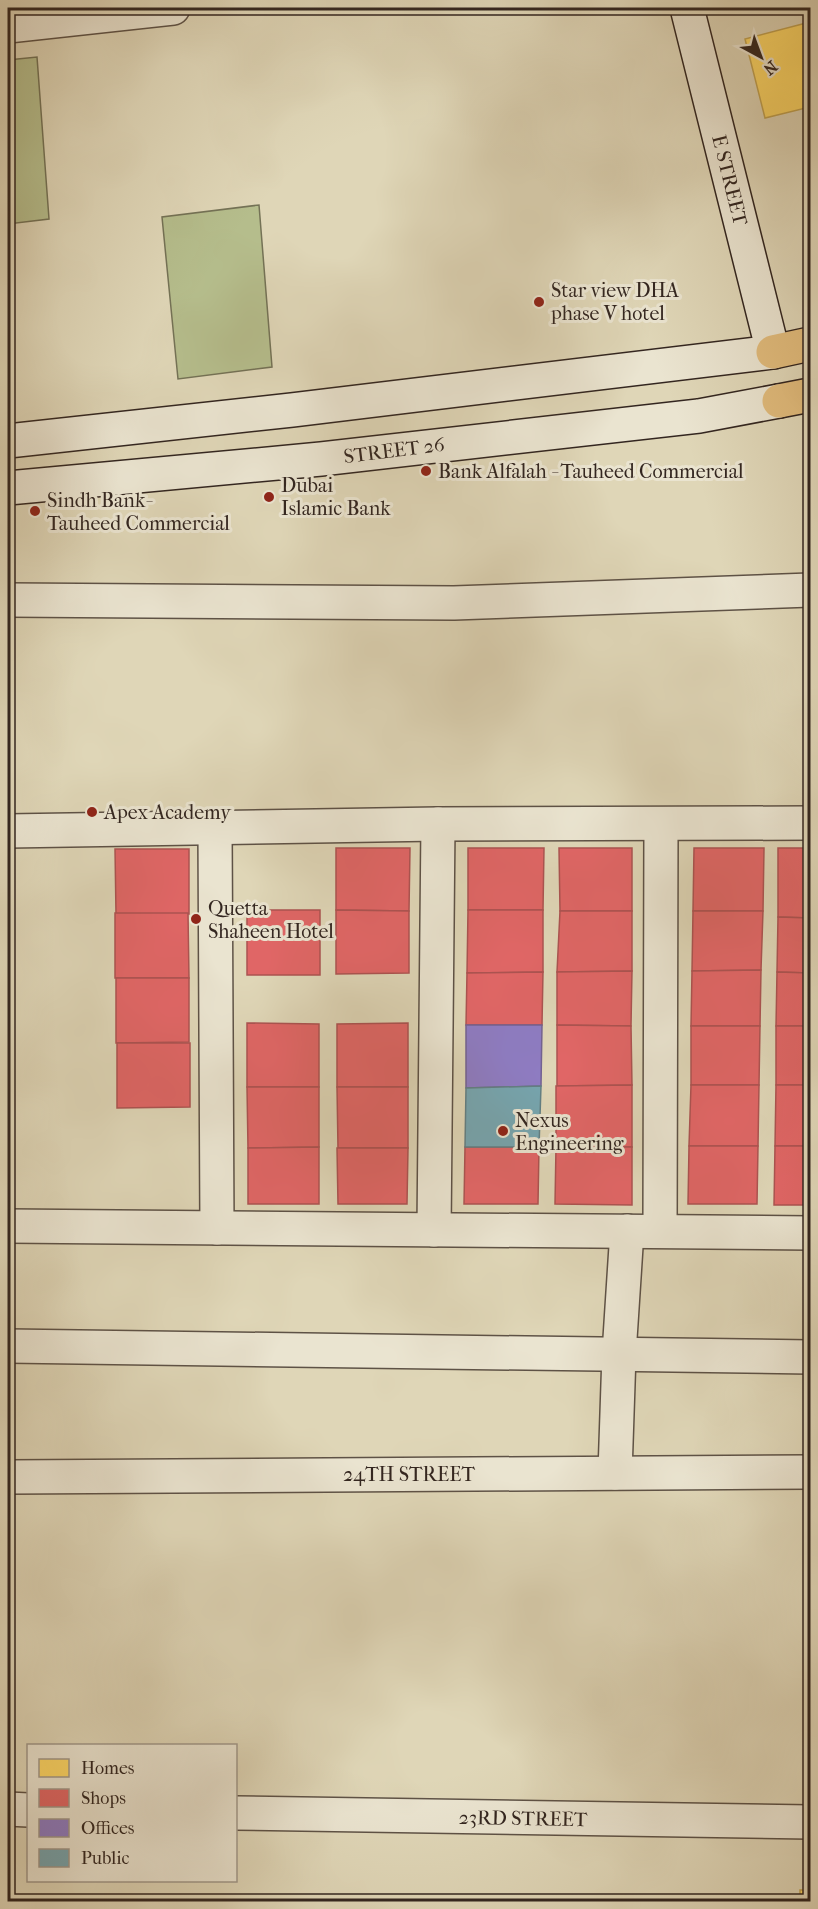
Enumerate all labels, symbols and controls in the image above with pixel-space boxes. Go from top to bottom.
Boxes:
north arrow [731,27,791,87]
text: N [759,57,781,80]
street label: E STREET [707,132,752,228]
place label: Star view DHA phase V hotel [550,279,680,325]
marker: Star view DHA phase V hotel [532,295,546,309]
street label: STREET 26 [342,433,446,468]
place label: Bank Alfalah - Tauheed Commercial [438,460,744,483]
marker: Bank Alfalah - Tauheed Commercial [419,464,433,478]
place label: Dubai Islamic Bank [281,474,391,520]
place label: Sindh Bank- Tauheed Commercial [47,489,230,535]
marker: Dubai Islamic Bank [262,490,276,504]
marker: Sindh Bank- Tauheed Commercial [28,504,42,518]
place label: Apex Academy [103,801,232,824]
marker: Apex Academy [85,805,99,819]
place label: Quetta Shaheen Hotel [208,897,334,943]
marker: Quetta Shaheen Hotel [189,912,203,926]
place label: Nexus Engineering [515,1109,624,1155]
marker: Nexus Engineering [496,1124,510,1138]
street label: 24TH STREET [343,1463,475,1486]
legend [27,1744,237,1882]
text: Homes [81,1758,135,1779]
text: Shops [81,1788,126,1809]
street label: 23RD STREET [458,1806,588,1831]
text: Offices [81,1818,135,1839]
text: Public [81,1848,129,1869]

